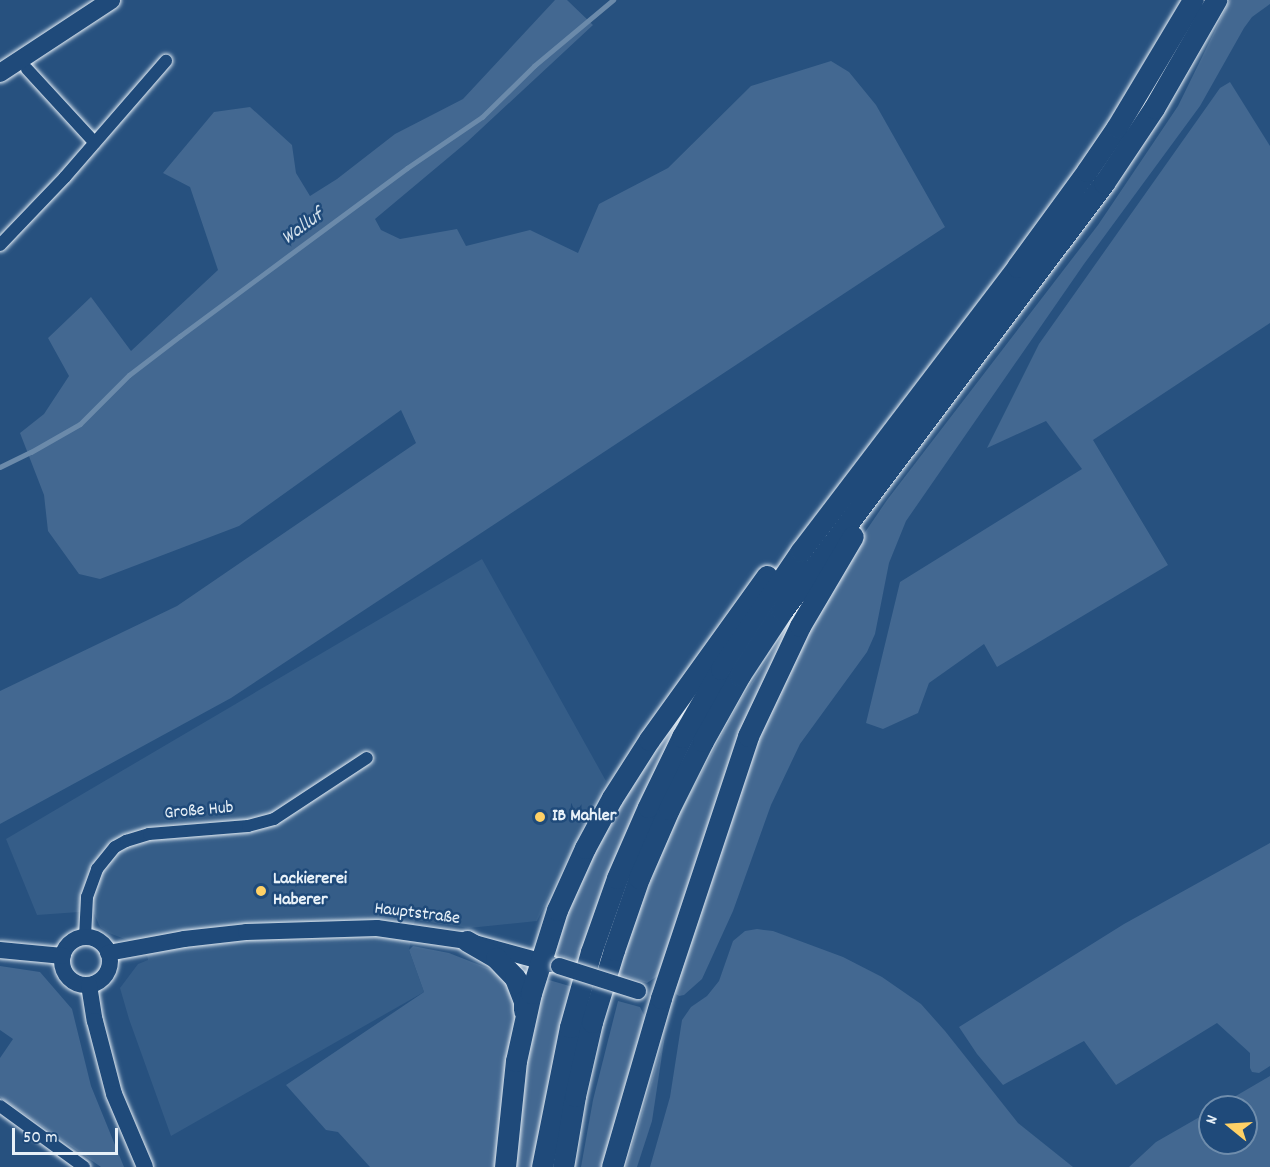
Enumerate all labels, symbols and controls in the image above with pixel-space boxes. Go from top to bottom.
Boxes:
water label: Walluf [277,205,329,251]
street label: Große Hub [164,798,234,826]
place label: IB Mahler [552,806,616,828]
marker: IB Mahler [533,810,547,824]
place label: Lackiererei Haberer [273,870,347,912]
marker: Lackiererei Haberer [254,884,268,898]
street label: Hauptstraße [373,899,461,931]
north arrow [1198,1095,1258,1155]
text: N [1200,1113,1224,1127]
scale bar [15,1116,122,1154]
text: 50 m [23,1126,58,1151]

